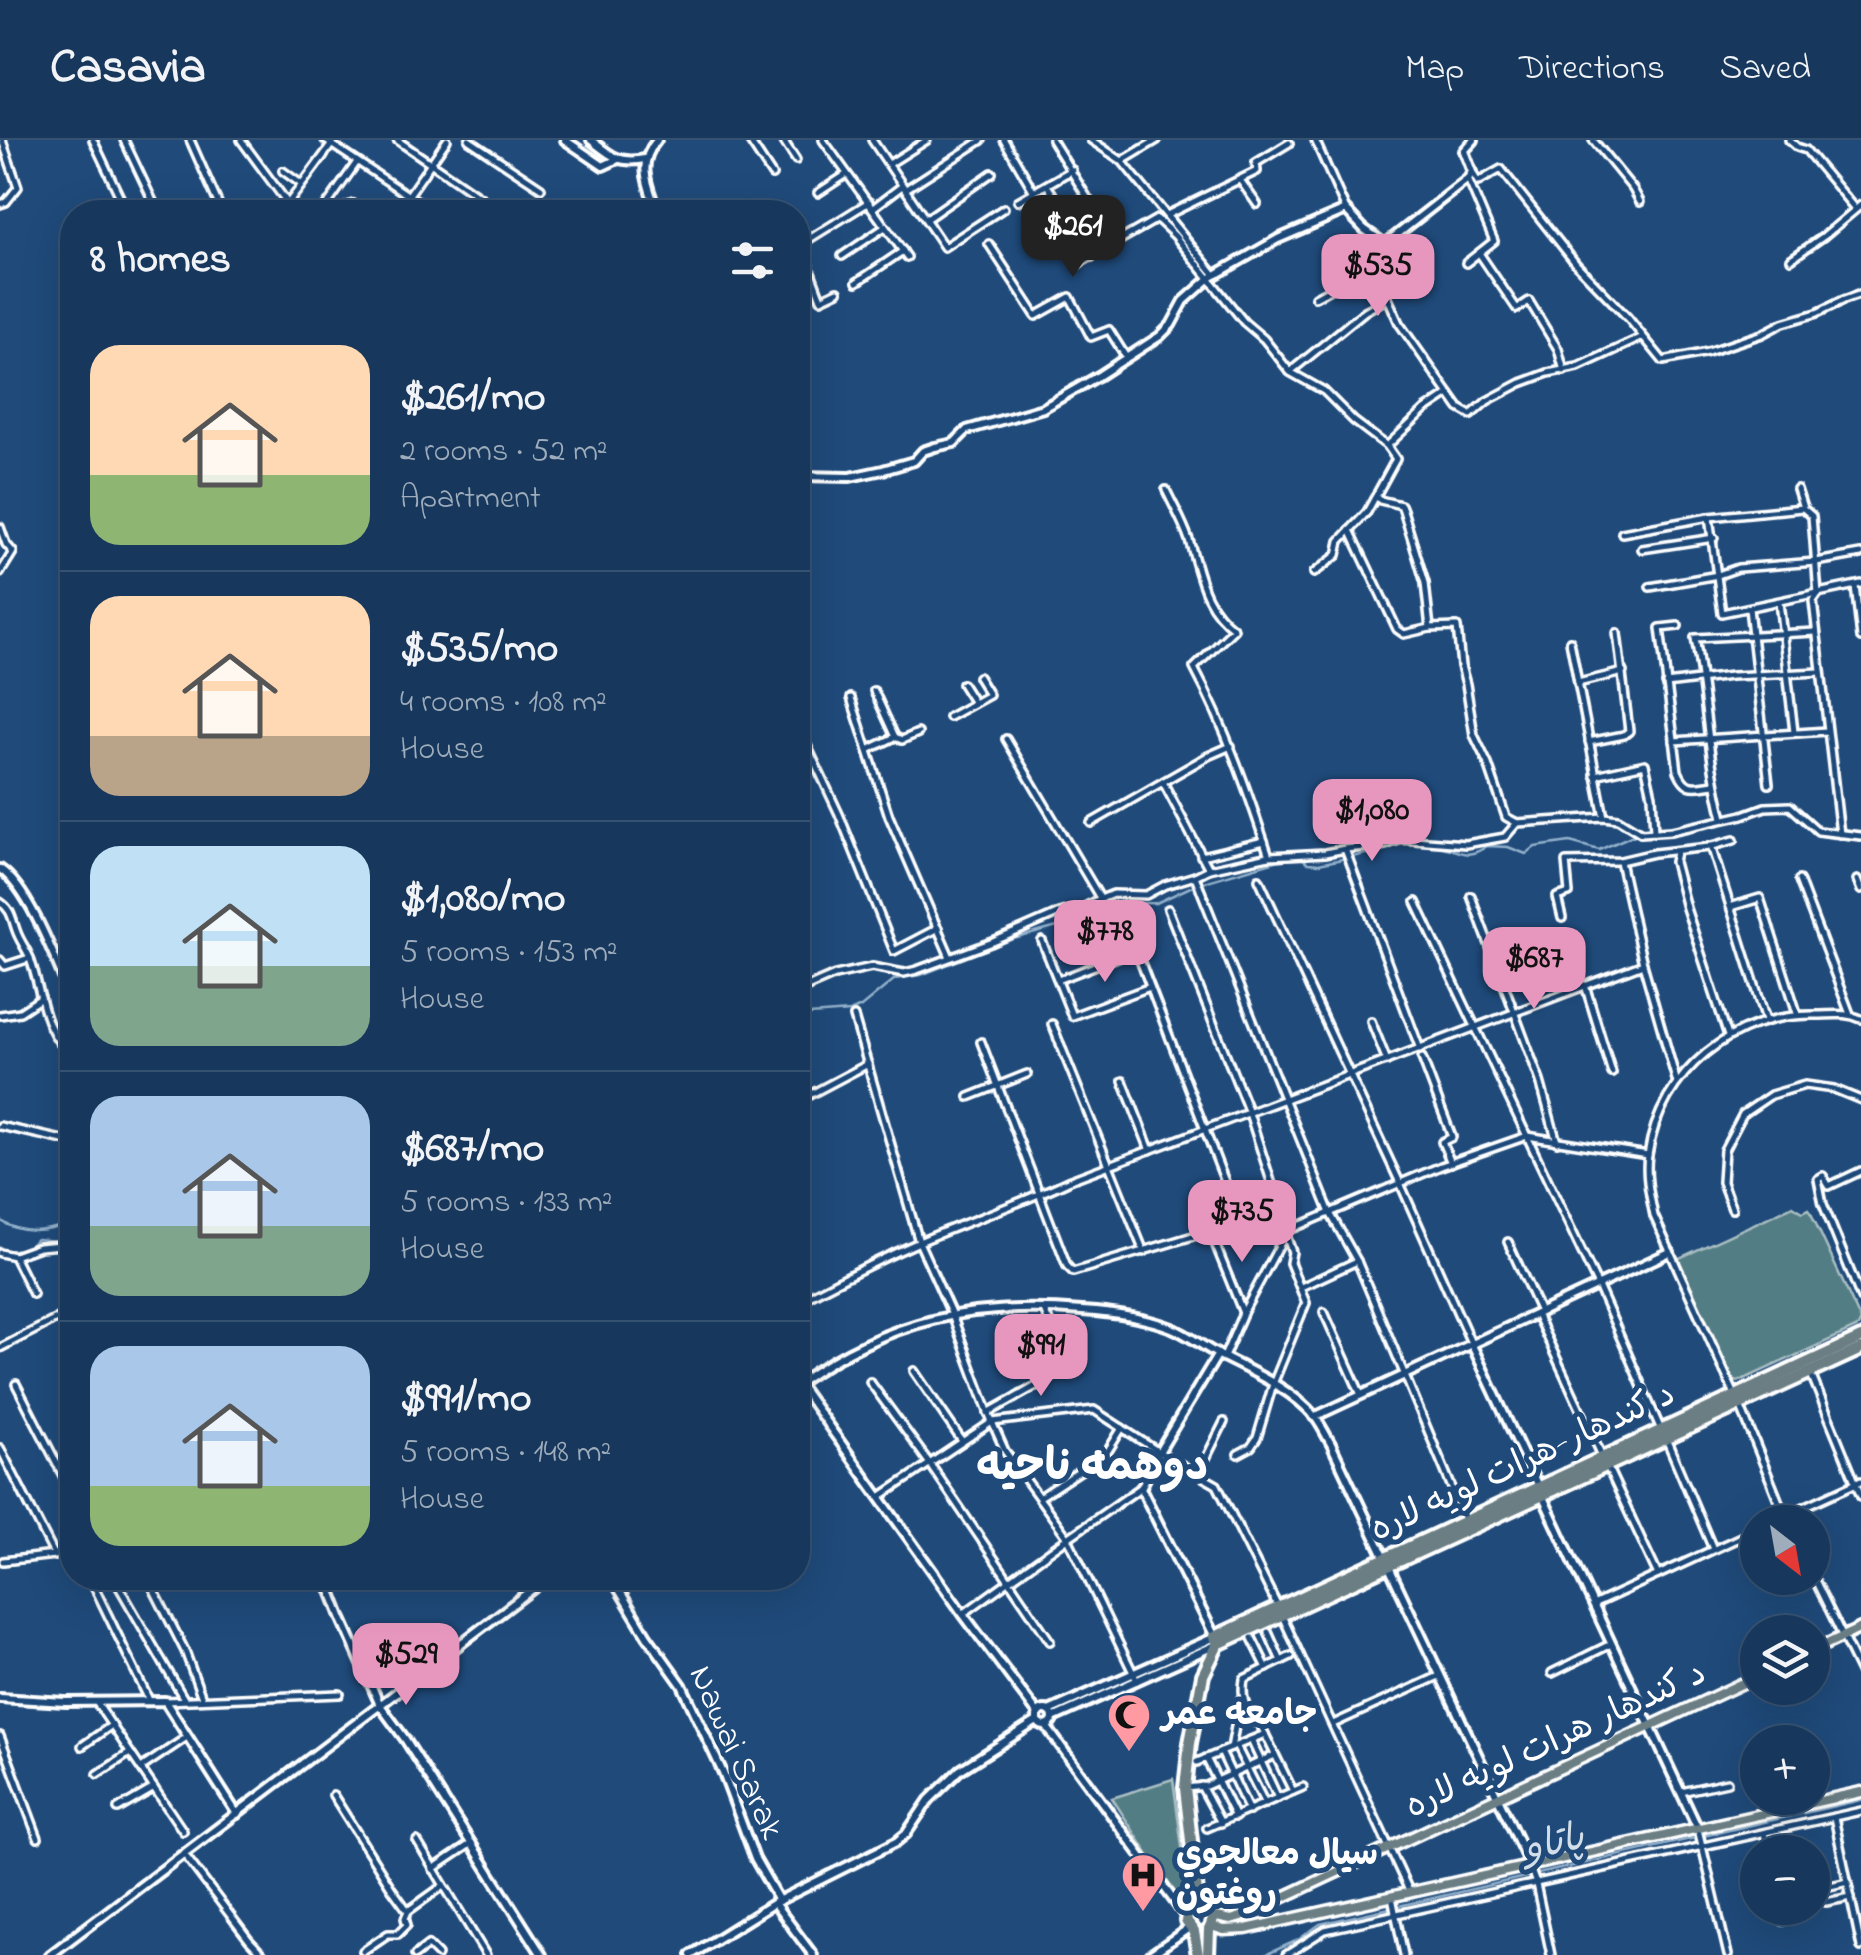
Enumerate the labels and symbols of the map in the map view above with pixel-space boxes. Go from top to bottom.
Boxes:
pin: $261 [1014,195,1132,280]
pin: $535 [1319,234,1437,319]
pin: $1,080 [1291,779,1453,864]
pin: $778 [1046,900,1164,985]
pin: $687 [1475,927,1593,1012]
pin: $735 [1183,1180,1301,1265]
pin: $991 [982,1314,1100,1399]
street label: د کندهار-هرات لويه لاره [1362,1370,1684,1556]
district label: دوهمه ناحیه [976,1435,1208,1501]
north arrow [1740,1505,1830,1595]
pin: $529 [347,1623,465,1708]
street label: د کندهار هرات لویه لاره [1397,1649,1715,1833]
street label: Nawai Sarak [674,1658,796,1849]
place label: جامعه عمر [1159,1690,1317,1741]
mosque icon: جامعه عمر [1106,1692,1152,1753]
water label: پاتاو [1513,1811,1591,1880]
place label: سيال معالجوي روغتون [1176,1830,1378,1921]
hospital icon: سيال معالجوي روغتون [1120,1852,1166,1913]

